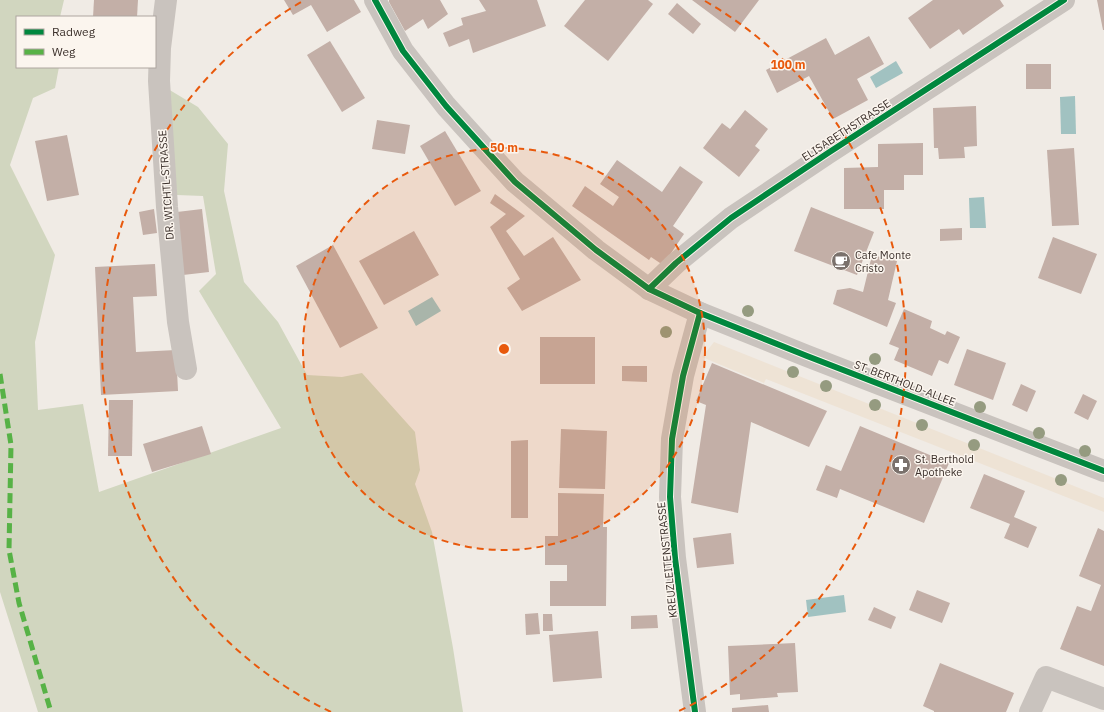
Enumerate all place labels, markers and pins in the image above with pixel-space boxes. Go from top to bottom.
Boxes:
place label: Cafe Monte Cristo [855,248,911,275]
cafe icon: Cafe Monte Cristo [830,250,852,272]
centre of rings [497,342,511,356]
place label: St. Berthold Apotheke [915,452,974,479]
pharmacy icon: St. Berthold Apotheke [890,454,912,476]

